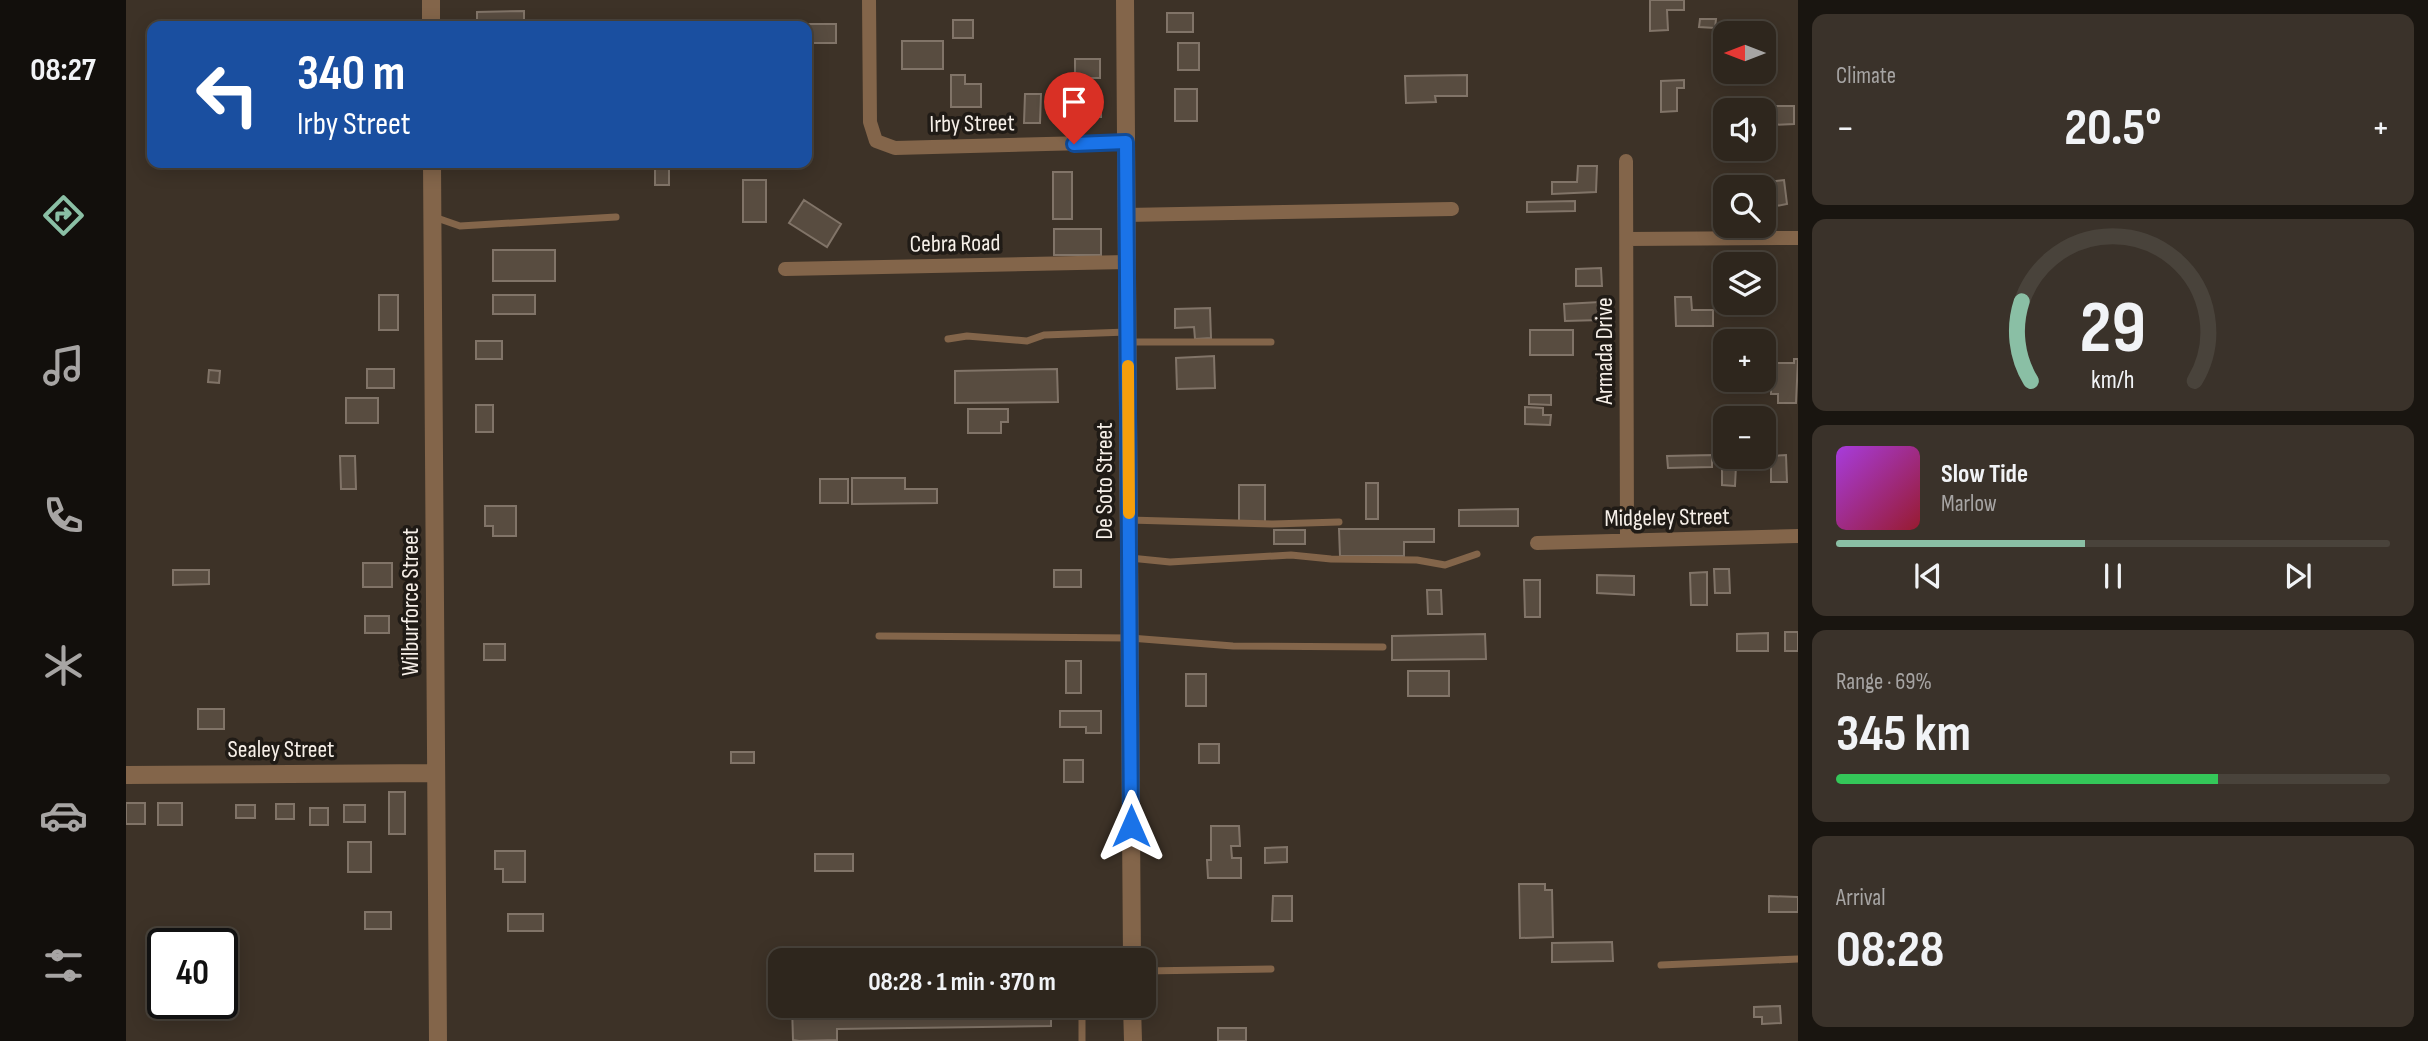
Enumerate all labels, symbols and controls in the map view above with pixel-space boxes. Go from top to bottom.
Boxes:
north arrow [1713,21,1776,84]
map controls [1713,21,1776,469]
text: 340 m [297,45,405,104]
icon: left [182,49,273,140]
text: 08:27 [30,51,96,90]
text: Climate [1836,62,1896,90]
pin [1044,72,1104,144]
icon: arrive [1055,83,1093,121]
text: 20.5° [2064,97,2162,160]
button: sound [1713,98,1776,161]
text: Irby Street [297,105,411,144]
text: − [1836,106,1855,151]
text: + [2371,106,2390,151]
street label: Irby Street [929,108,1015,139]
button: search [1713,175,1776,238]
icon: directions [39,191,88,240]
street label: Cebra Road [909,228,1001,259]
button: layers [1713,252,1776,315]
text: 29 [2080,286,2146,374]
street label: Armada Drive [1590,297,1619,406]
button: + [1713,329,1776,392]
icon: music [39,341,88,390]
text: km/h [2091,365,2135,396]
button: − [1713,406,1776,469]
street label: De Soto Street [1090,422,1119,540]
text: Slow Tide [1941,459,2028,490]
text: Marlow [1941,490,1997,518]
icon: phone [39,491,88,540]
street label: Midgeley Street [1604,502,1730,533]
street label: Wilburforce Street [396,528,425,676]
icon: previous [1909,557,1947,595]
icon: pause [2094,557,2132,595]
icon: next [2279,557,2317,595]
icon: climate [39,641,88,690]
text: Range · 69% [1836,668,1932,696]
text: 345 km [1836,703,1971,766]
street label: Sealey Street [228,735,334,764]
position arrow [1094,789,1168,863]
icon: car [39,791,88,840]
text: Arrival [1836,884,1885,912]
text: 08:28 [1836,919,1944,982]
speed limit sign: 40 [147,928,238,1019]
icon: filters [39,941,88,990]
text: 08:28 · 1 min · 370 m [868,967,1056,998]

